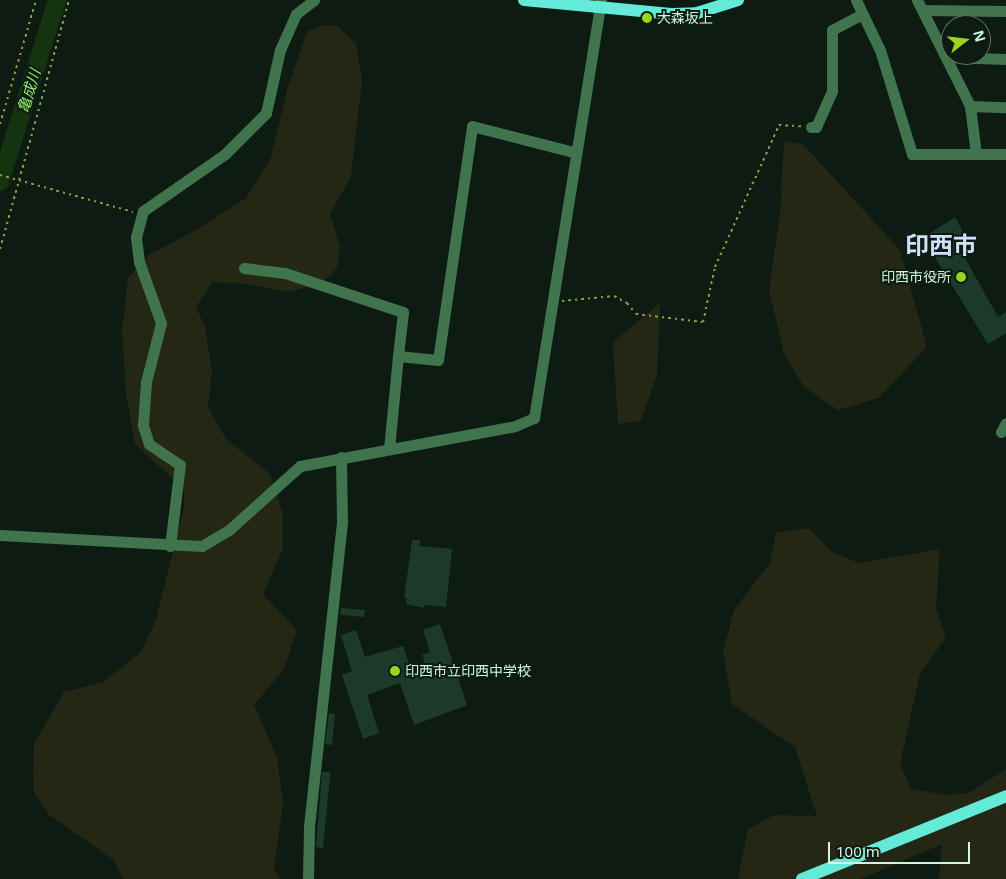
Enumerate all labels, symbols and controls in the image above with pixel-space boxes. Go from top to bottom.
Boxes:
place label: 大森坂上 [657,10,713,26]
marker: 大森坂上 [641,12,653,24]
north arrow [941,15,991,65]
text: N [969,28,991,44]
water label: 亀成川 [14,67,44,115]
district label: 印西市 [905,231,977,259]
place label: 印西市役所 [881,269,951,285]
marker: 印西市役所 [955,271,967,283]
place label: 印西市立印西中学校 [405,663,531,679]
marker: 印西市立印西中学校 [389,665,401,677]
scale bar [831,832,974,864]
text: 100 m [836,841,880,861]

